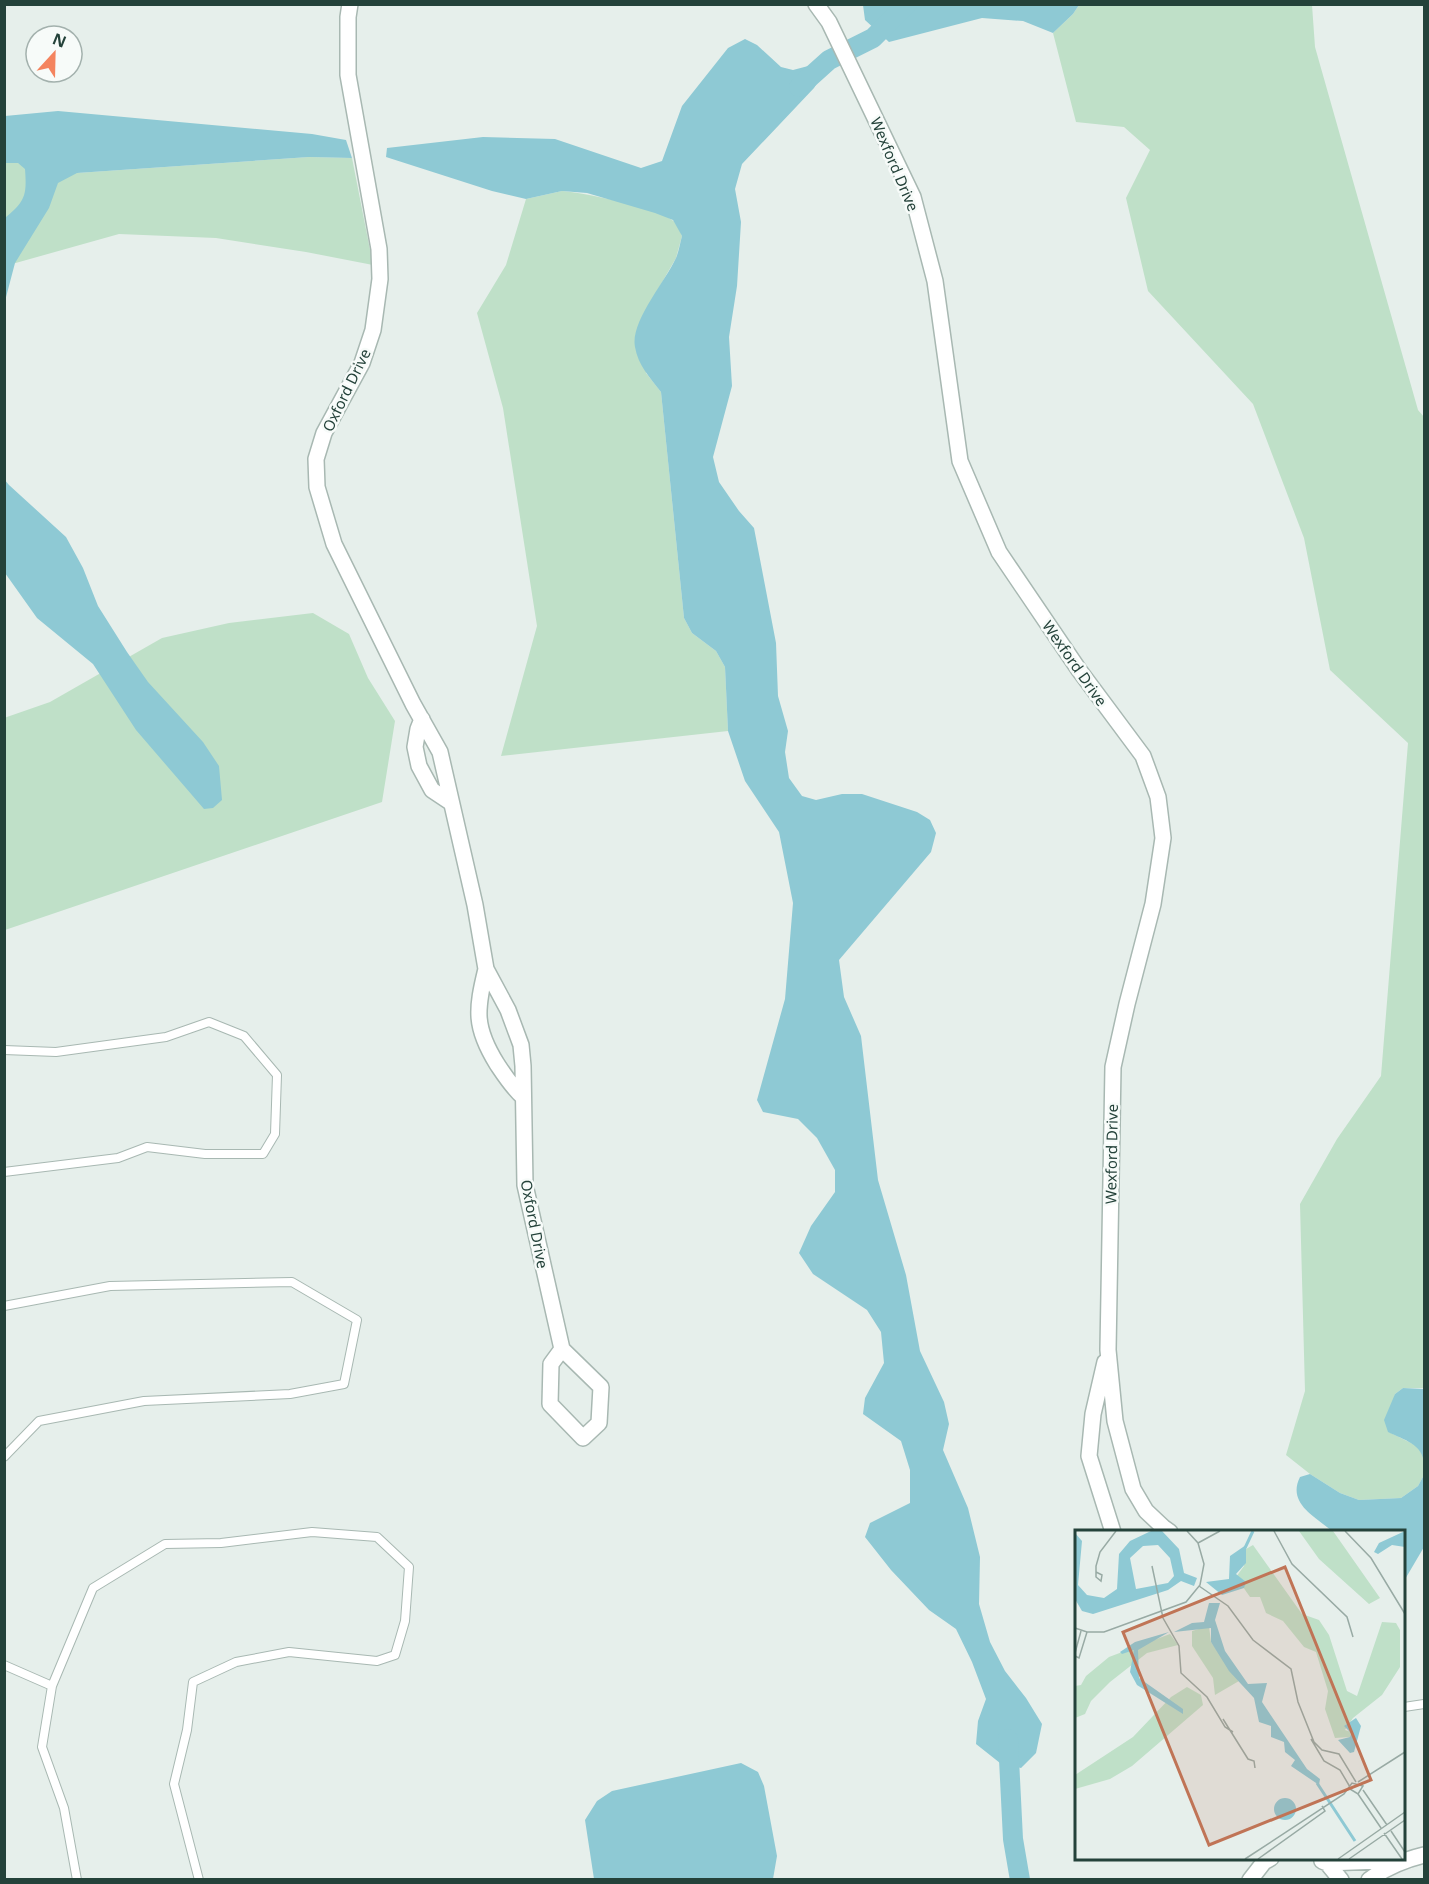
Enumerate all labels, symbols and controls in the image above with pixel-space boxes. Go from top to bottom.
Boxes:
north arrow [24,24,84,84]
text: N [49,27,70,53]
street label: Wexford Drive [866,114,924,214]
street label: Oxford Drive [317,345,375,435]
street label: Wexford Drive [1038,616,1112,710]
street label: Wexford Drive [1100,1104,1122,1204]
street label: Oxford Drive [517,1178,553,1270]
inset map [1075,1530,1405,1860]

